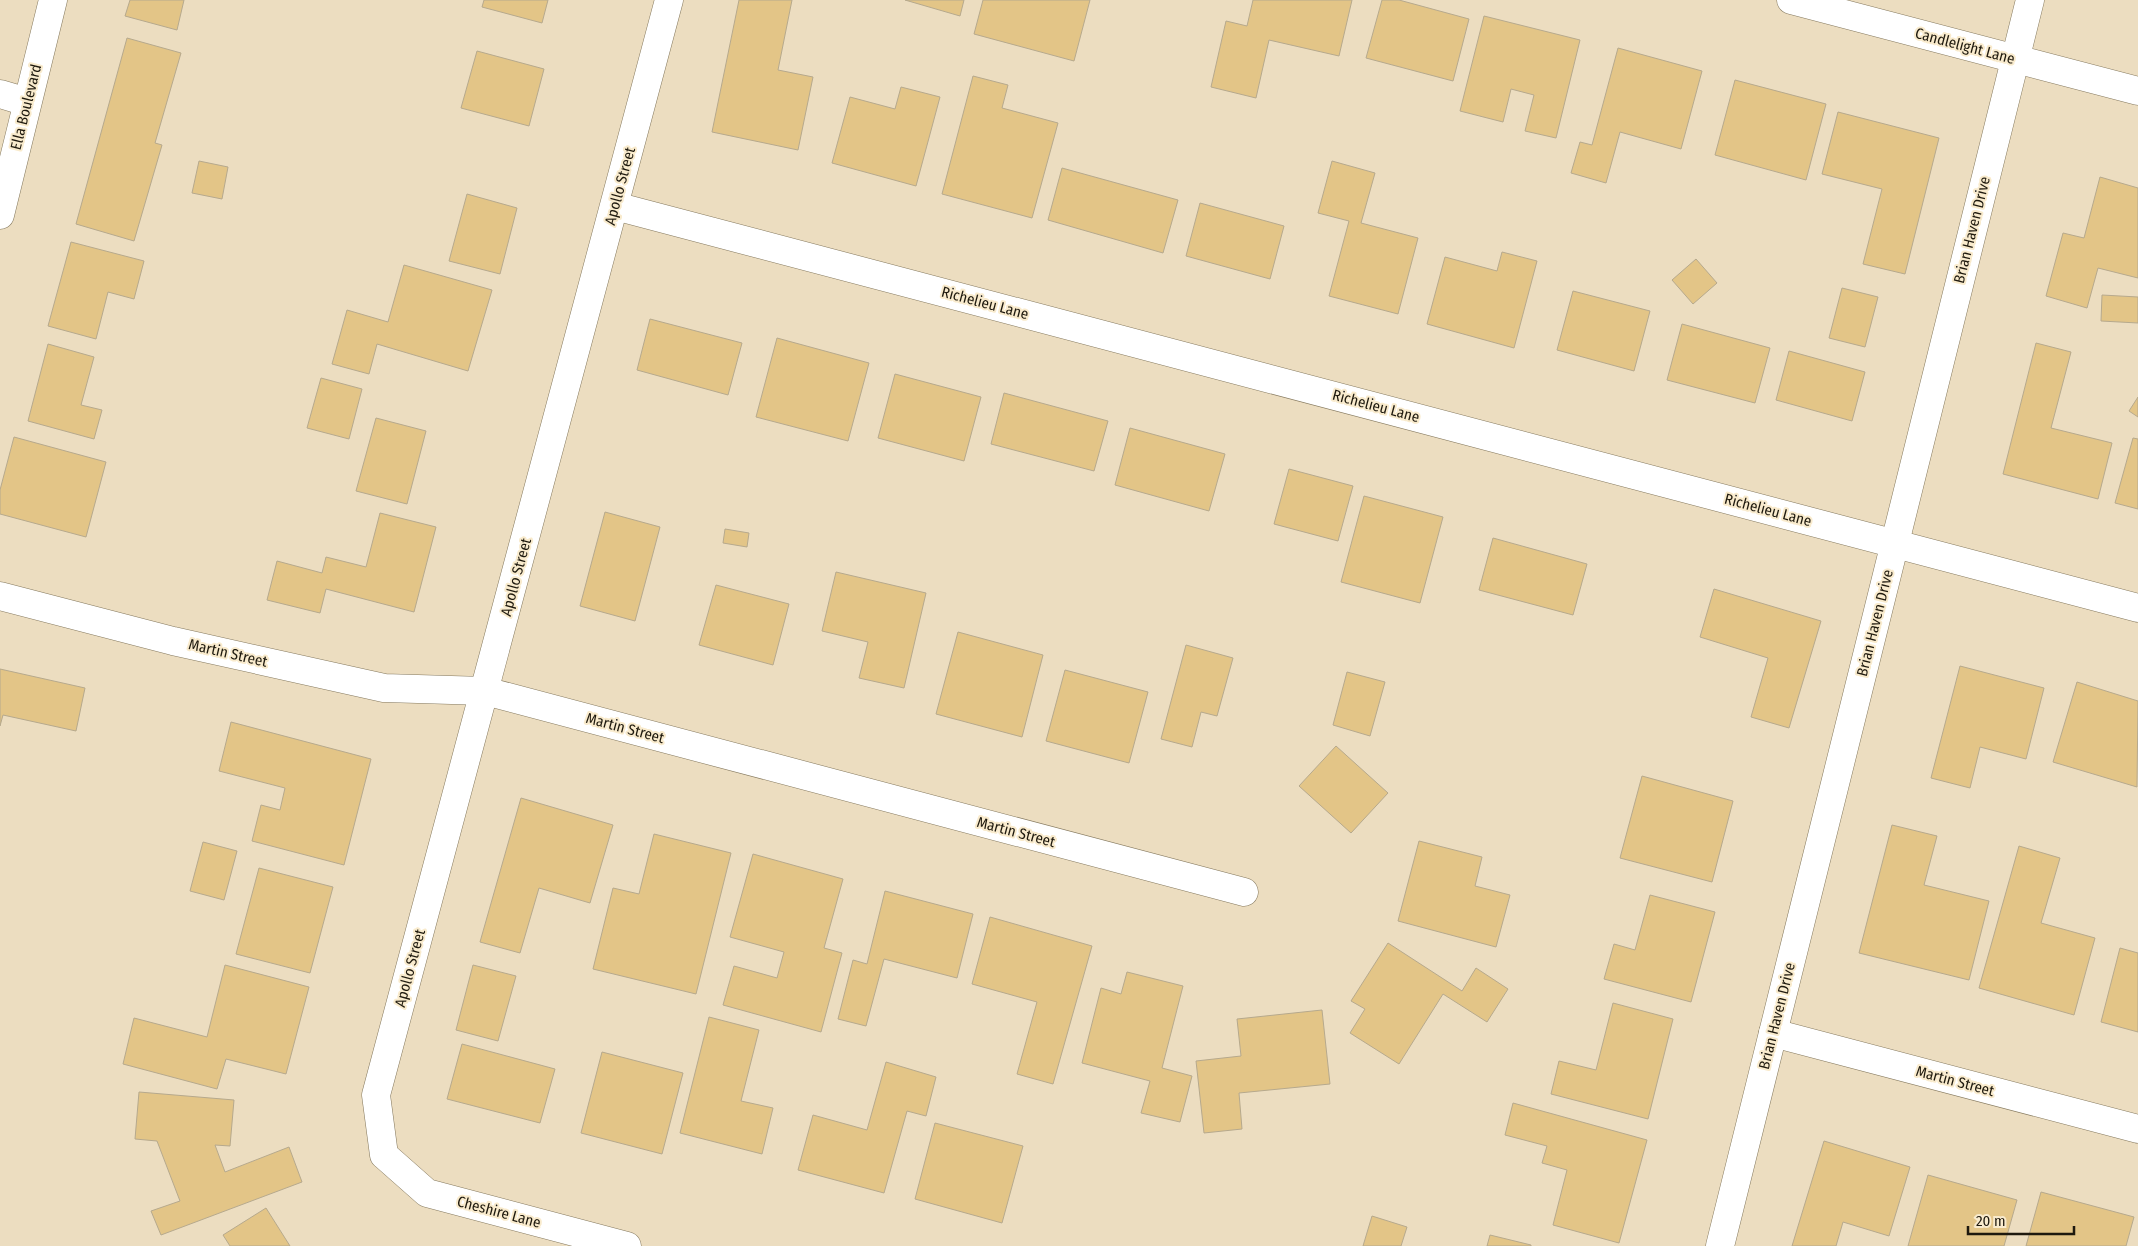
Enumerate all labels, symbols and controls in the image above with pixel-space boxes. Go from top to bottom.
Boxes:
street label: Candlelight Lane [1913,24,2017,68]
street label: Ella Boulevard [7,62,45,152]
street label: Apollo Street [601,145,639,227]
street label: Brian Haven Drive [1950,175,1994,285]
street label: Richelieu Lane [939,283,1031,323]
street label: Richelieu Lane [1330,386,1422,426]
street label: Richelieu Lane [1722,490,1814,530]
street label: Apollo Street [497,536,535,618]
street label: Brian Haven Drive [1853,568,1897,678]
street label: Martin Street [187,635,269,671]
street label: Martin Street [584,709,666,747]
street label: Martin Street [975,813,1057,851]
street label: Apollo Street [391,927,429,1009]
street label: Brian Haven Drive [1755,961,1799,1071]
street label: Martin Street [1914,1062,1996,1100]
street label: Cheshire Lane [455,1192,543,1232]
scale bar [1968,1204,2074,1236]
text: 20 m [1976,1212,2006,1230]

